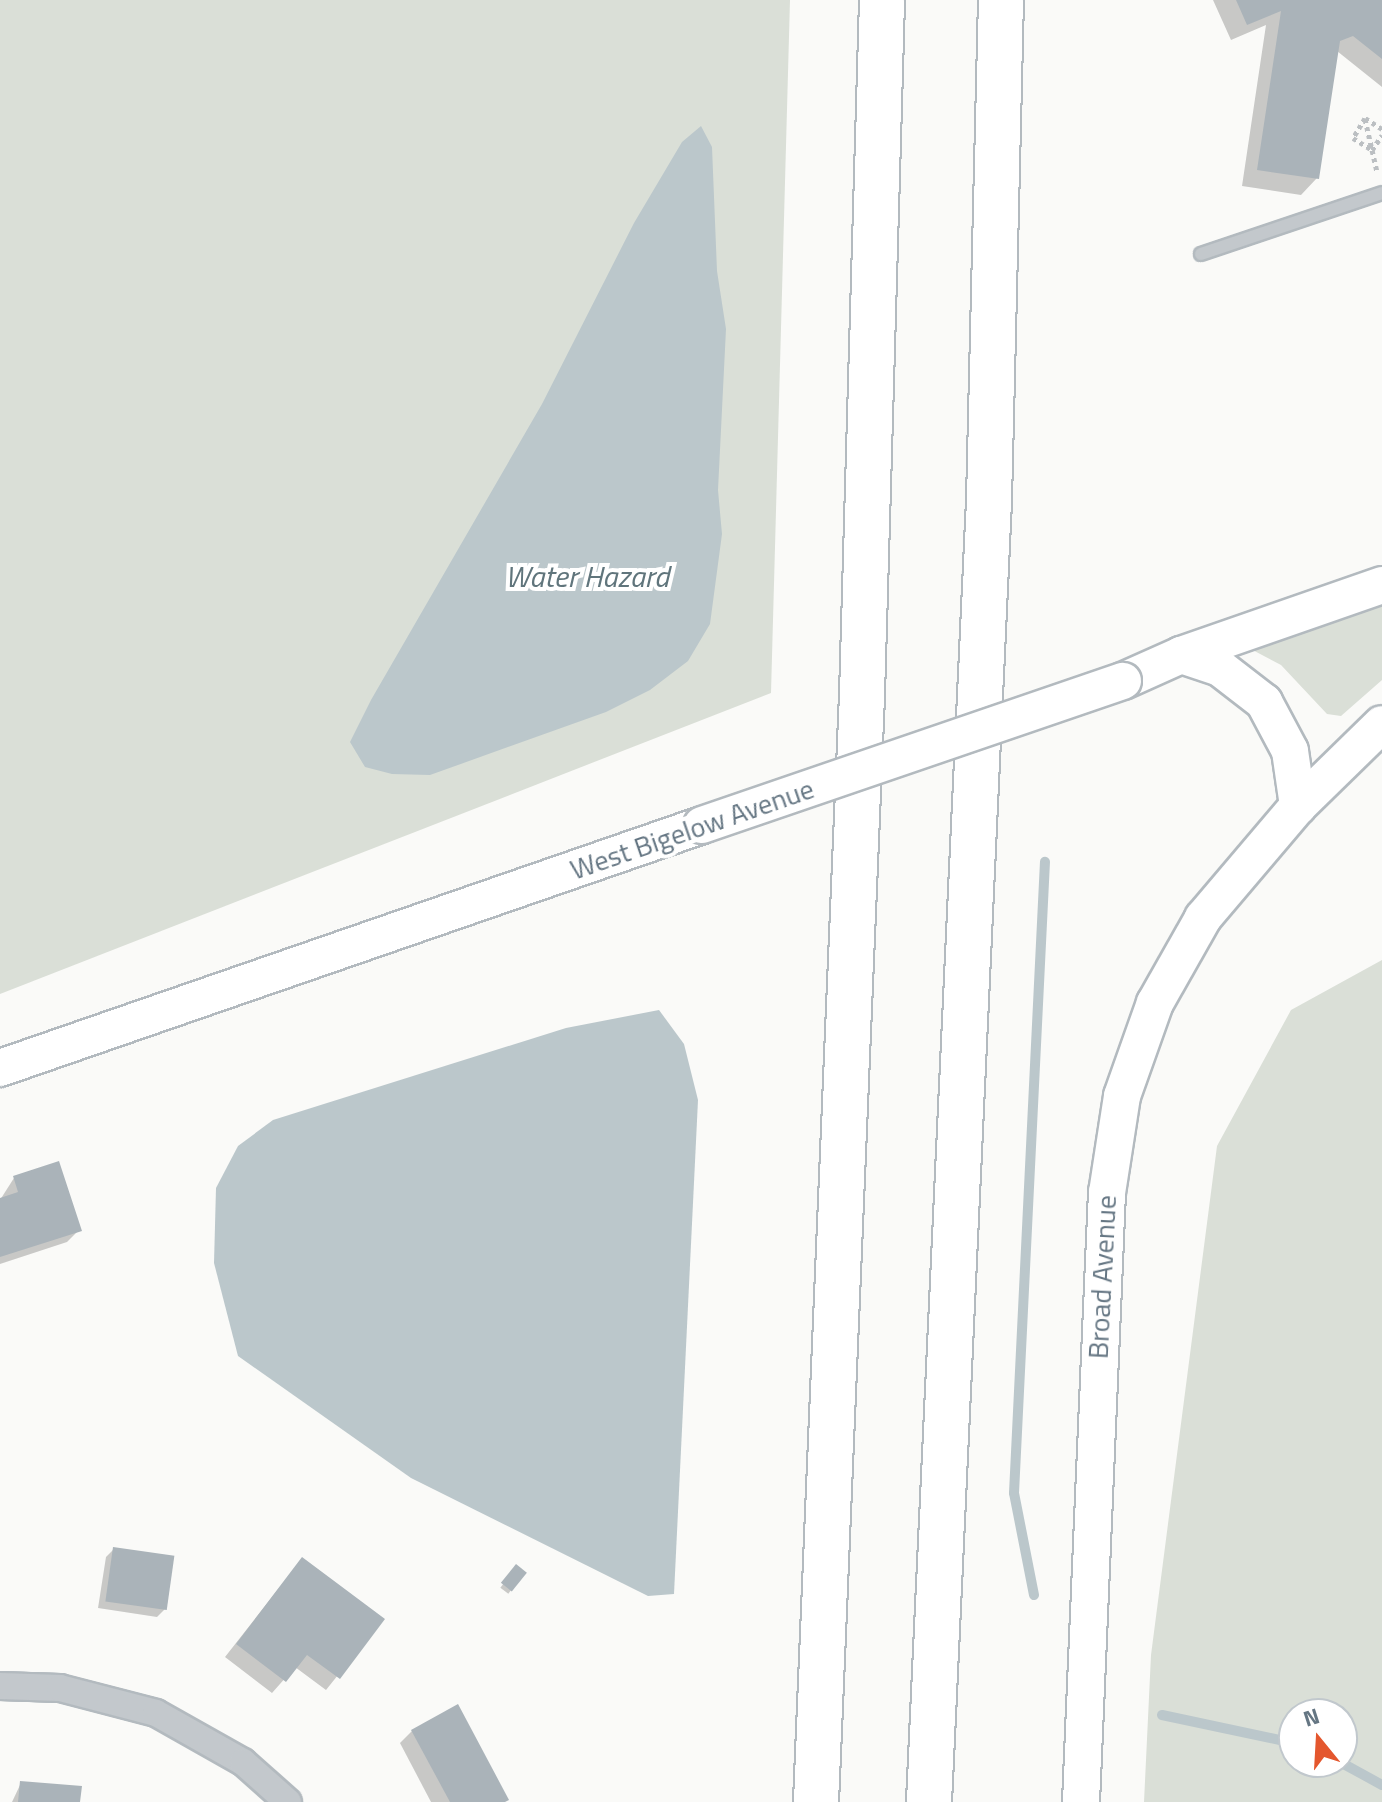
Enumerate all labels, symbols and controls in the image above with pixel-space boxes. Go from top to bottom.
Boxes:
water label: Water Hazard [505,558,669,594]
street label: West Bigelow Avenue [566,772,818,886]
street label: Broad Avenue [1081,1194,1123,1360]
north arrow [1278,1698,1358,1778]
text: N [1299,1699,1324,1736]

